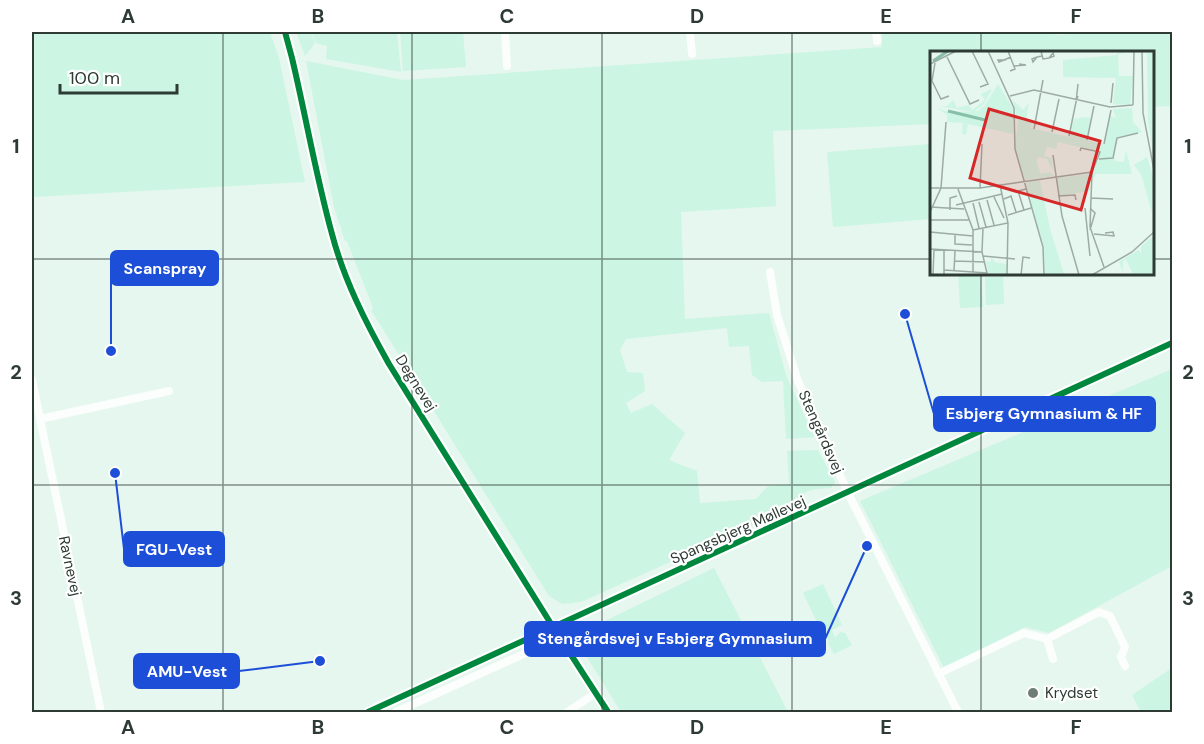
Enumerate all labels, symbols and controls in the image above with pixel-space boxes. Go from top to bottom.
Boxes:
text: A [121,3,135,29]
text: B [312,3,324,29]
text: C [500,3,514,29]
text: D [690,3,704,29]
text: E [880,3,892,29]
text: F [1070,3,1082,29]
inset map [930,51,1153,274]
scale bar [60,57,177,95]
text: 100 m [69,66,120,90]
text: 1 [12,133,20,159]
text: 1 [1184,133,1192,159]
callout: Scanspray [111,251,218,285]
text: Scanspray [124,258,207,279]
street label: Degnevej [391,351,441,415]
text: 2 [10,359,22,385]
text: 2 [1182,359,1194,385]
street label: Stengårdsvej [794,387,848,477]
callout: Esbjerg Gymnasium & HF [934,397,1155,431]
text: Esbjerg Gymnasium & HF [946,403,1142,424]
street label: Spangsbjerg Møllevej [667,491,809,569]
callout: FGU-Vest [124,532,224,566]
street label: Ravnevej [54,534,86,598]
text: FGU-Vest [136,539,212,560]
text: 3 [10,585,22,611]
text: 3 [1182,585,1194,611]
callout: Stengårdsvej v Esbjerg Gymnasium [525,622,825,656]
text: Stengårdsvej v Esbjerg Gymnasium [537,628,813,649]
callout: AMU-Vest [134,654,239,688]
text: AMU-Vest [147,661,227,682]
place label: Krydset [1045,683,1098,703]
marker: Krydset [1026,686,1040,700]
text: A [121,714,135,740]
text: B [312,714,324,740]
text: C [500,714,514,740]
text: D [690,714,704,740]
text: E [880,714,892,740]
text: F [1070,714,1082,740]

